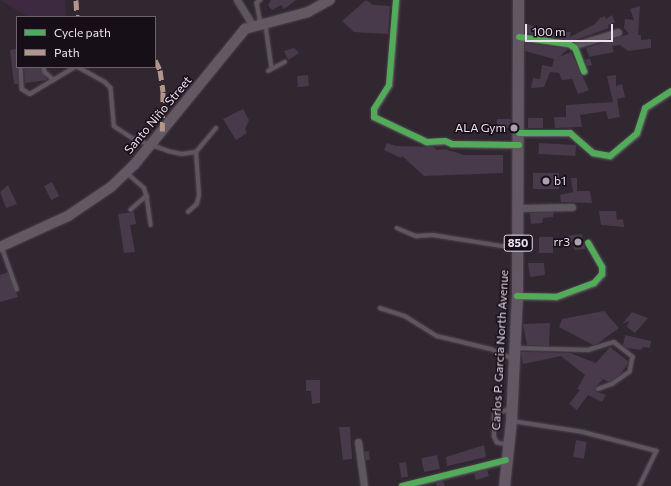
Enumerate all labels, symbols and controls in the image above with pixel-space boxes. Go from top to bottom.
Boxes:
legend [16,16,156,68]
scale bar [527,16,615,42]
text: 100 m [532,24,566,38]
text: Cycle path [54,25,111,39]
text: Path [54,45,80,59]
street label: Santo Niño Street [121,73,195,157]
place label: ALA Gym [455,121,506,135]
marker: ALA Gym [509,123,519,133]
place label: b1 [554,174,566,188]
marker: b1 [541,176,551,186]
road number: 850 [503,234,533,252]
place label: rr3 [554,235,570,249]
marker: rr3 [573,237,583,247]
street label: Carlos P. Garcia North Avenue [489,269,511,431]

